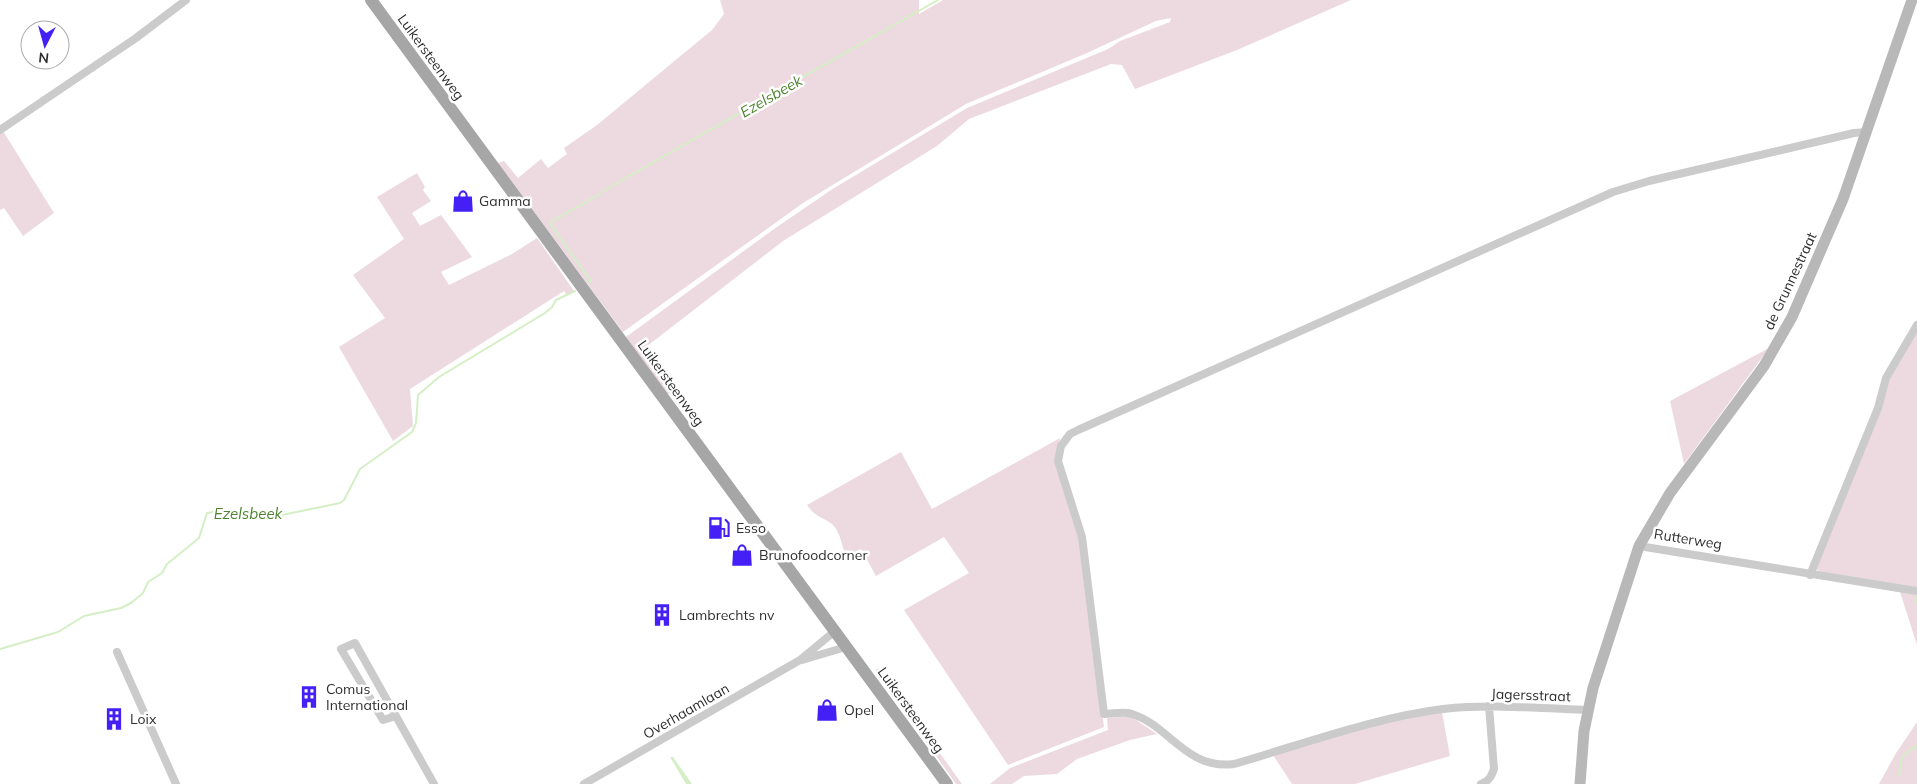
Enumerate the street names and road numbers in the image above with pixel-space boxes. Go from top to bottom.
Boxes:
street label: Luikersteenweg [394,11,468,103]
street label: de Grunnestraat [1760,229,1821,333]
street label: Luikersteenweg [634,337,708,429]
street label: Rutterweg [1653,525,1723,553]
street label: Luikersteenweg [874,664,948,756]
street label: Overhaamlaan [640,679,732,743]
street label: Jagersstraat [1491,685,1571,705]

